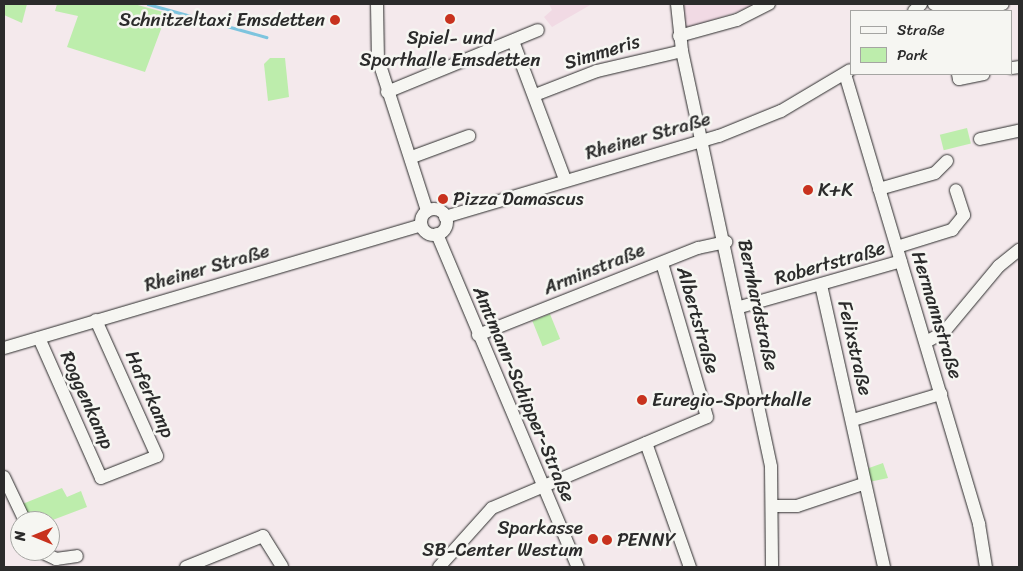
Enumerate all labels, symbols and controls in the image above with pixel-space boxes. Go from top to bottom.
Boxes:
place label: Schnitzeltaxi Emsdetten [118,9,325,31]
legend [850,10,1013,75]
marker: Spiel- und Sporthalle Emsdetten [444,13,456,25]
marker: Schnitzeltaxi Emsdetten [329,14,341,26]
text: Straße [897,17,945,43]
place label: Spiel- und Sporthalle Emsdetten [360,27,540,71]
street label: Simmeris [561,30,643,74]
text: Park [897,42,928,68]
street label: Rheiner Straße [583,107,713,165]
place label: K+K [818,179,853,201]
marker: K+K [802,184,814,196]
place label: Pizza Damascus [453,188,584,210]
marker: Pizza Damascus [437,193,449,205]
street label: Robertstraße [772,236,888,290]
street label: Bernhardstraße [733,237,783,373]
street label: Arminstraße [540,238,648,300]
street label: Rheiner Straße [142,239,272,297]
street label: Hermannstraße [907,248,967,382]
street label: Albertstraße [672,264,724,376]
street label: Amtmann-Schipper-Straße [468,283,580,505]
street label: Felixstraße [833,298,877,398]
street label: Haferkamp [121,347,179,441]
street label: Roggenkamp [55,348,119,452]
place label: Euregio-Sporthalle [652,389,811,411]
marker: Euregio-Sporthalle [636,394,648,406]
north arrow [10,511,60,561]
place label: Sparkasse SB-Center Westum [422,517,583,561]
place label: PENNY [617,529,675,551]
text: N [8,531,33,541]
marker: Sparkasse SB-Center Westum [587,533,599,545]
marker: PENNY [601,534,613,546]

